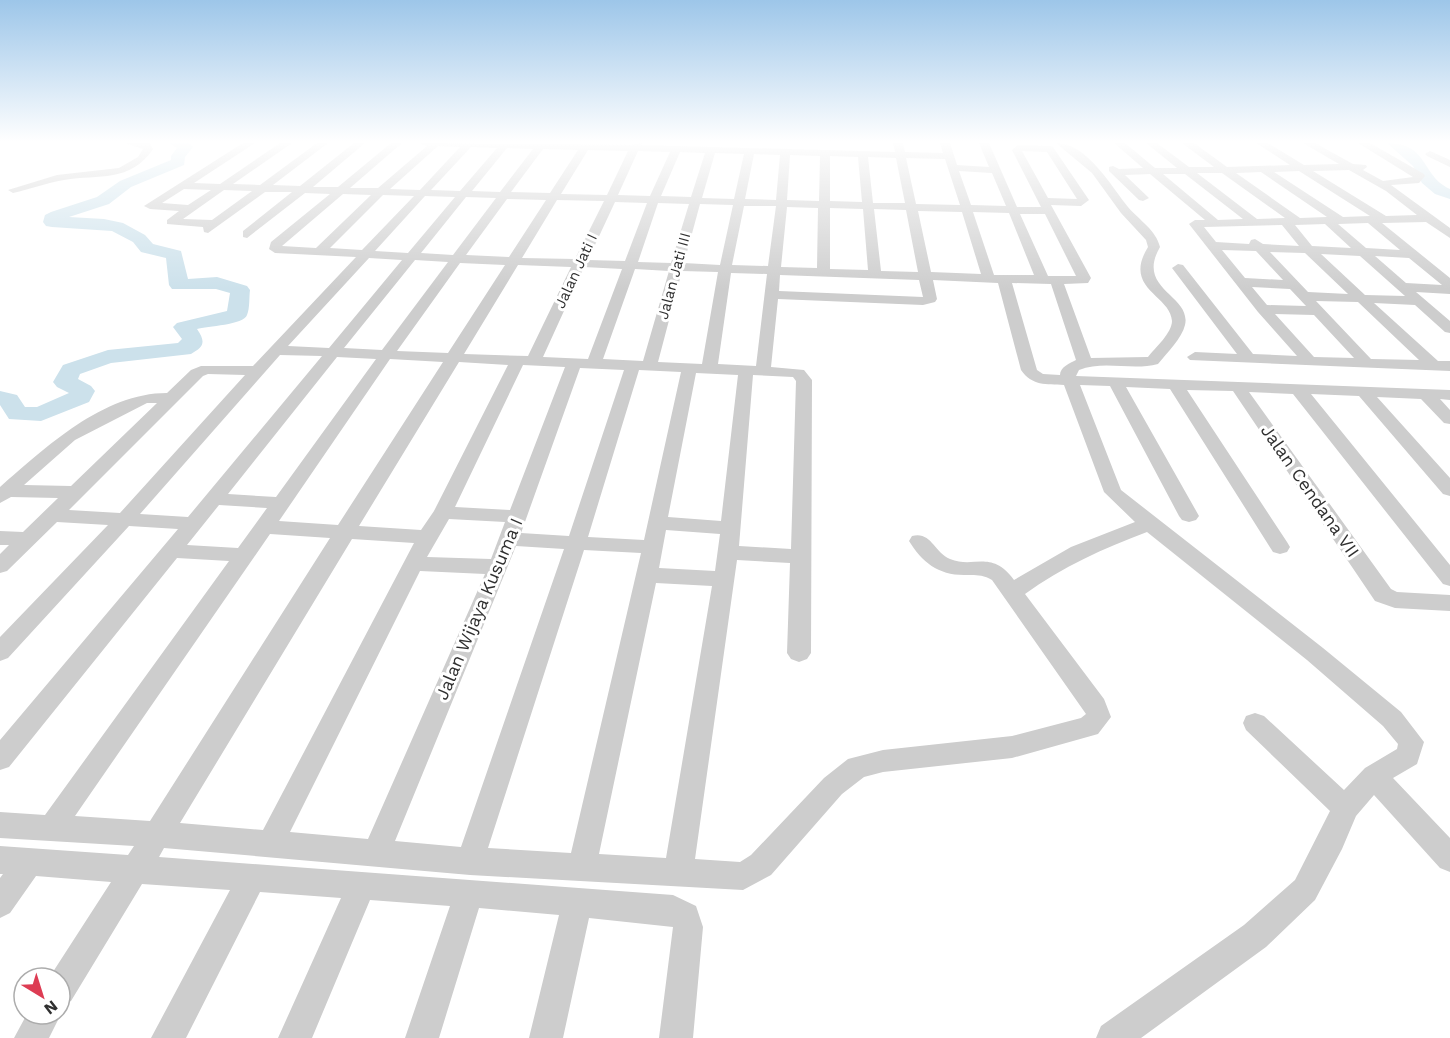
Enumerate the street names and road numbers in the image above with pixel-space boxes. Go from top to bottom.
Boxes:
street label: Jalan Jati I [551,231,601,311]
street label: Jalan Jati III [654,231,694,321]
street label: Jalan Cendana VII [1257,420,1364,561]
street label: Jalan Wijaya Kusuma I [431,515,526,703]

